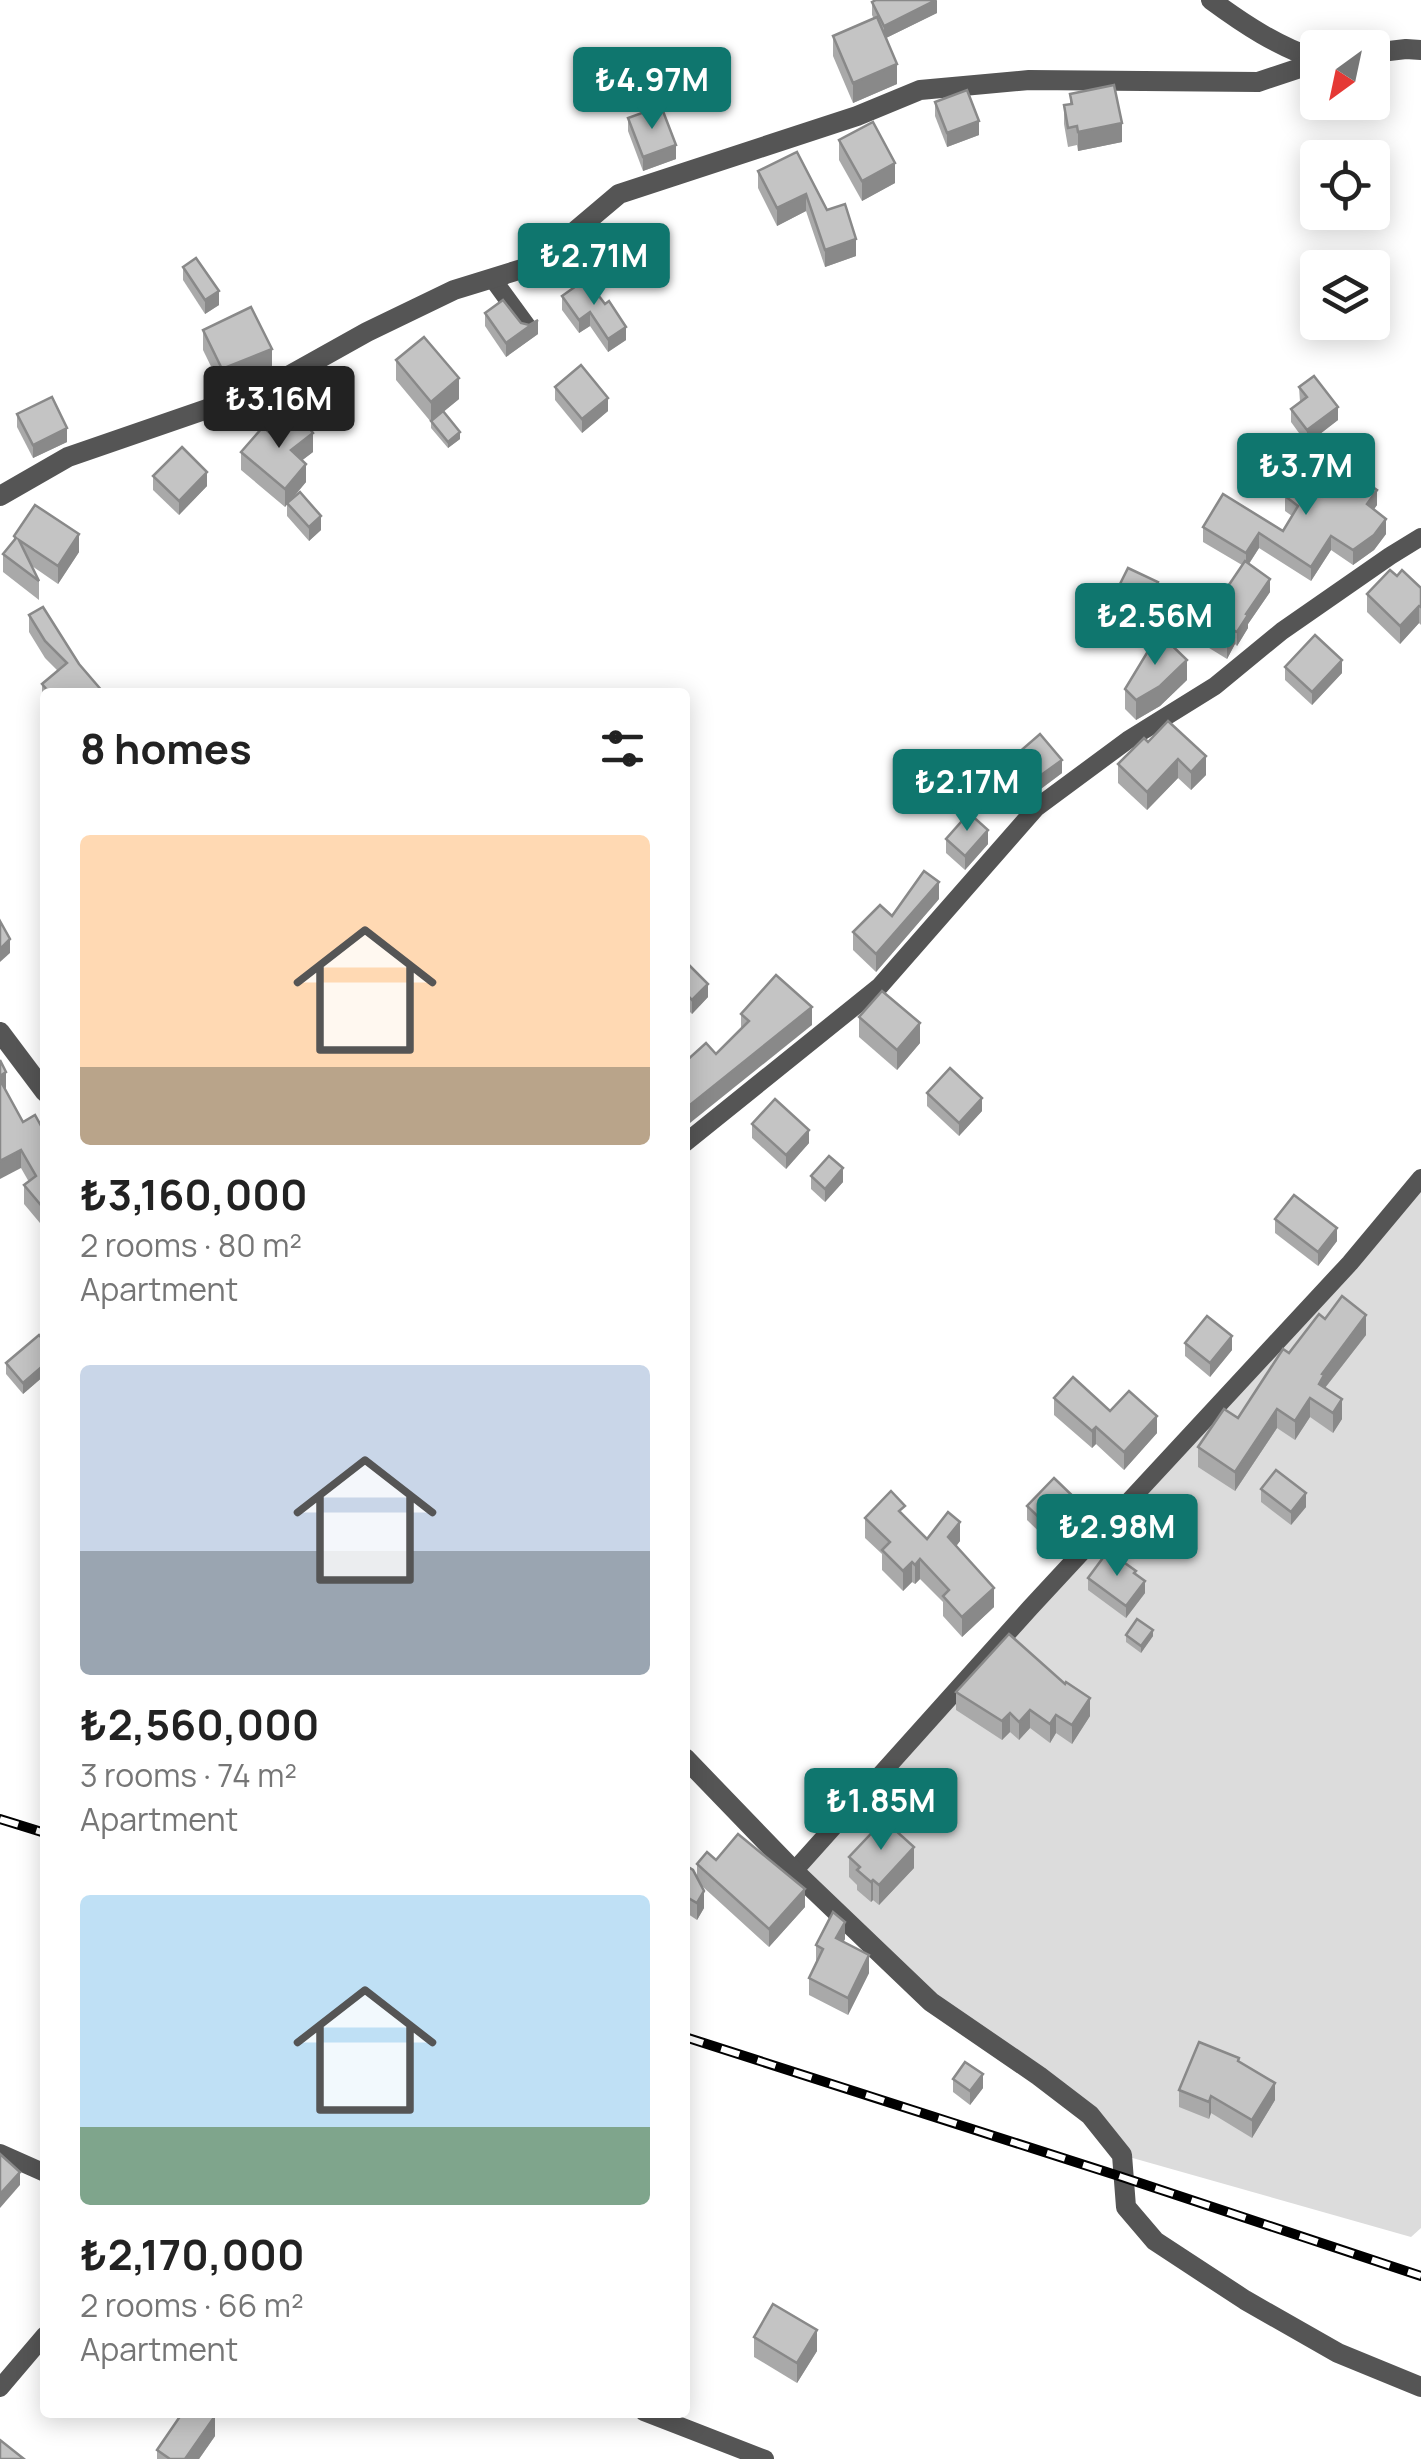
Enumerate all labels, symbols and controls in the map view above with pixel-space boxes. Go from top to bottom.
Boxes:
north arrow [1300,30,1390,120]
map controls [1300,30,1390,340]
pin: ₺4.97M [571,47,733,132]
text: ₺4.97M [595,57,709,101]
button: locate [1300,140,1390,230]
pin: ₺2.71M [513,223,675,308]
text: ₺2.71M [540,233,648,277]
button: layers [1300,250,1390,340]
pin: ₺3.16M [198,366,360,451]
text: ₺3.16M [226,376,332,420]
pin: ₺3.7M [1236,433,1376,518]
text: ₺3.7M [1259,443,1353,487]
pin: ₺2.56M [1074,583,1236,668]
text: ₺2.56M [1097,593,1213,637]
text: 8 homes [80,719,252,777]
icon: filters [595,721,650,776]
pin: ₺2.17M [886,749,1048,834]
text: ₺2.17M [915,759,1019,803]
icon: home [275,900,455,1080]
text: ₺3,160,000 [80,1165,308,1223]
text: 2 rooms · 80 m² [80,1223,302,1267]
text: Apartment [80,1267,238,1311]
icon: home [275,1430,455,1610]
pin: ₺2.98M [1036,1494,1198,1579]
text: ₺2.98M [1059,1504,1175,1548]
text: ₺2,560,000 [80,1695,319,1753]
text: 3 rooms · 74 m² [80,1753,297,1797]
pin: ₺1.85M [800,1768,962,1853]
text: ₺1.85M [826,1778,936,1822]
text: Apartment [80,1797,238,1841]
icon: home [275,1960,455,2140]
text: ₺2,170,000 [80,2225,305,2283]
text: 2 rooms · 66 m² [80,2283,304,2327]
text: Apartment [80,2327,238,2371]

